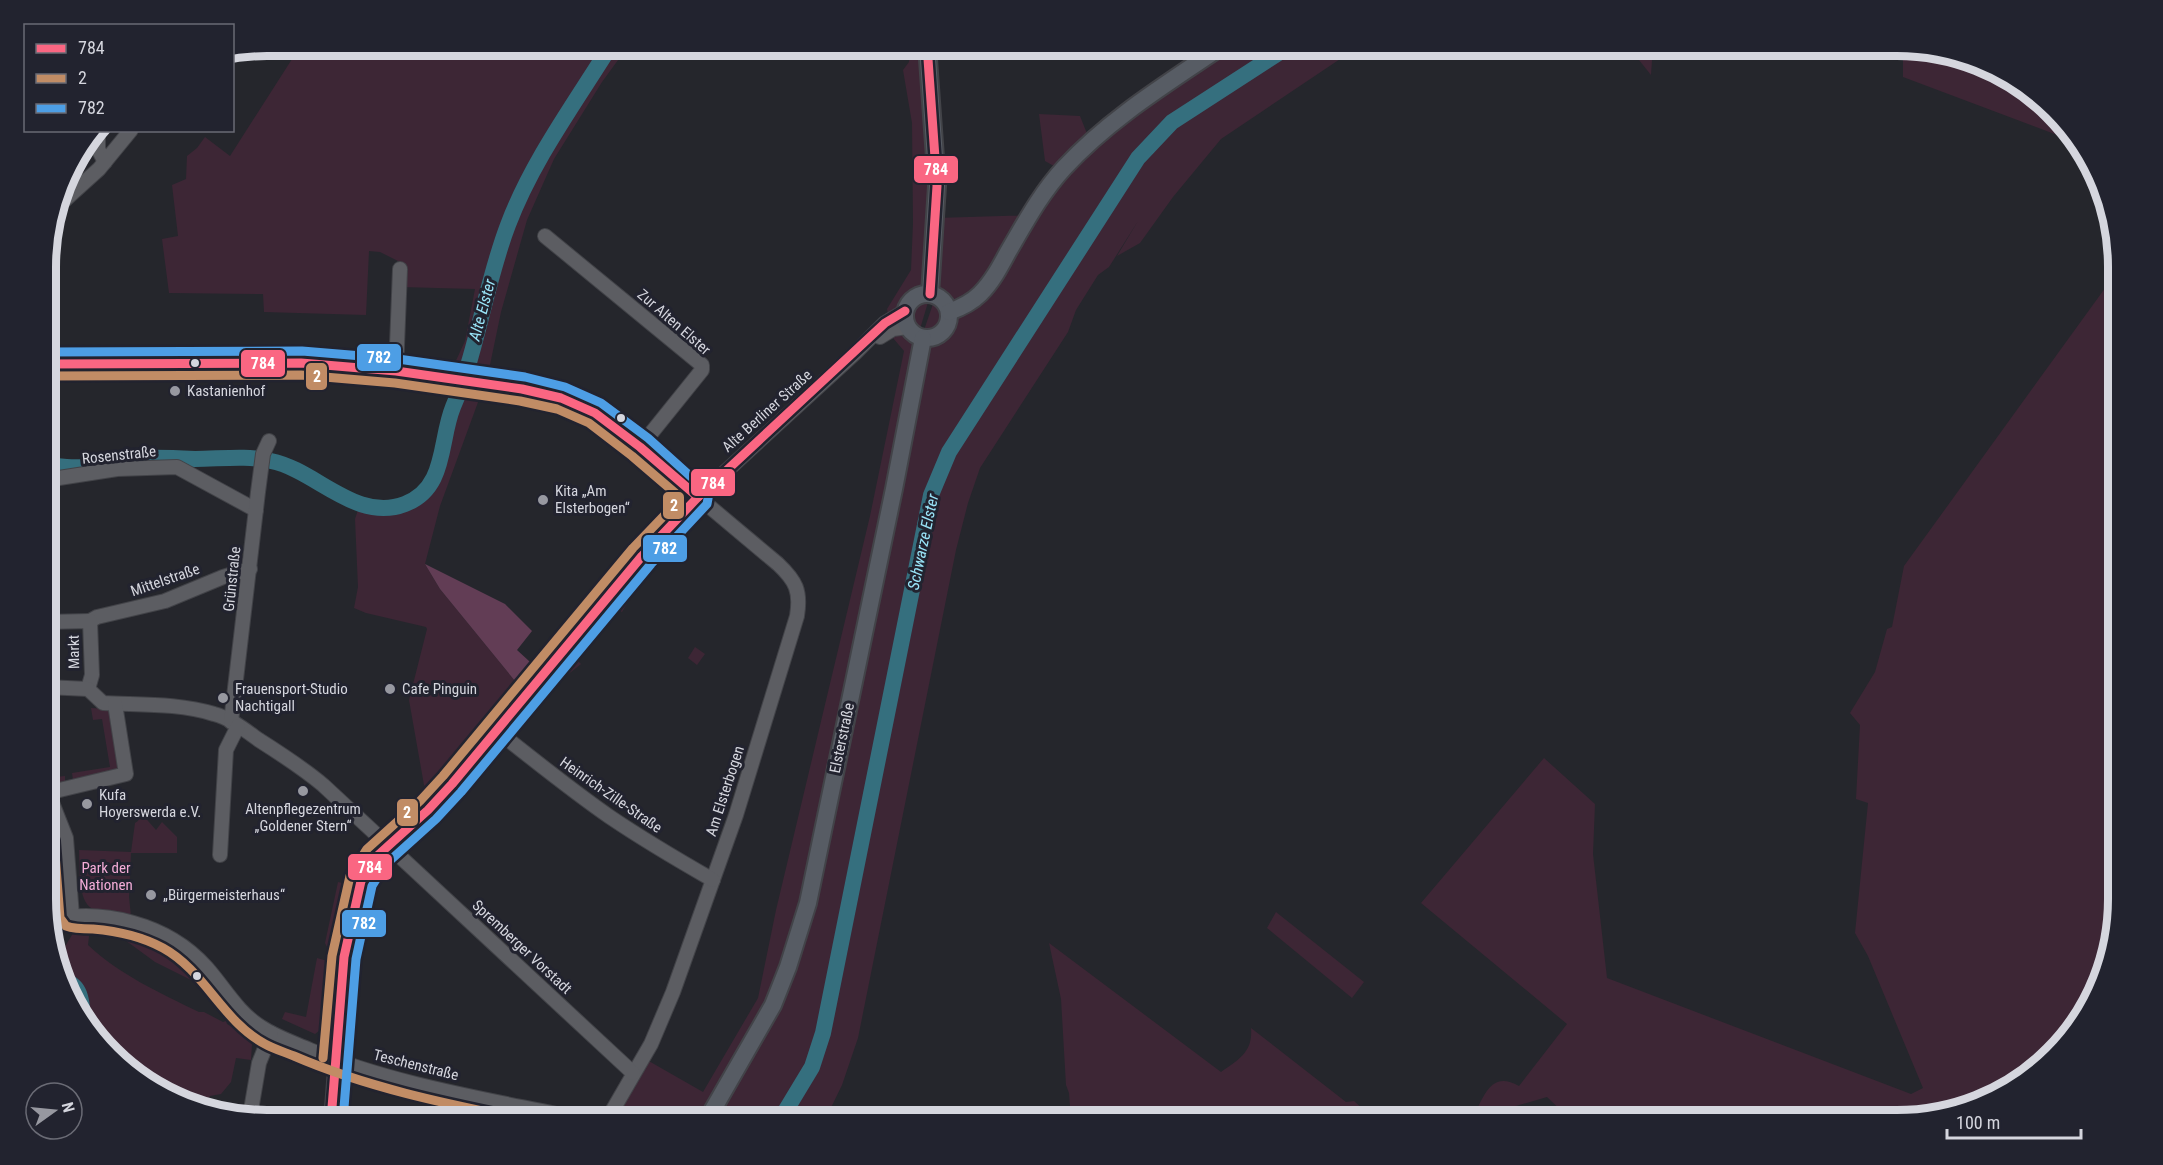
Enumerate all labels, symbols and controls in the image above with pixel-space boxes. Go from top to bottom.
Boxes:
legend [24,24,234,132]
text: 784 [78,37,105,58]
text: 2 [78,67,87,88]
text: 782 [78,97,105,118]
line badge: 784 [913,155,959,184]
text: 784 [924,160,948,179]
water label: Alte Elster [464,276,500,344]
street label: Zur Alten Elster [634,285,715,359]
line badge: 782 [356,343,402,372]
text: 782 [367,348,391,367]
line badge: 784 [240,349,286,378]
text: 784 [251,354,275,373]
unlabelled marker [189,357,201,369]
line badge: 2 [305,362,328,391]
street label: Alte Berliner Straße [718,366,816,456]
text: 2 [313,367,321,386]
place label: Kastanienhof [187,382,266,400]
marker: Kastanienhof [168,384,182,398]
unlabelled marker [615,412,627,424]
street label: Rosenstraße [81,442,157,468]
line badge: 784 [690,468,736,497]
text: 784 [701,474,725,493]
place label: Kita „Am Elsterbogen“ [555,482,630,517]
line badge: 2 [662,491,685,520]
water label: Schwarze Elster [904,491,943,592]
marker: Kita „Am Elsterbogen“ [536,493,550,507]
text: 2 [670,496,678,515]
line badge: 782 [642,534,688,563]
text: 782 [653,539,677,558]
street label: Grünstraße [220,545,244,613]
street label: Mittelstraße [128,560,202,600]
street label: Markt [65,635,83,669]
place label: Frauensport-Studio Nachtigall [235,680,348,715]
place label: Cafe Pinguin [402,680,477,698]
marker: Cafe Pinguin [383,682,397,696]
marker: Frauensport-Studio Nachtigall [216,691,230,705]
street label: Elsterstraße [826,701,858,775]
street label: Am Elsterbogen [702,744,748,838]
street label: Heinrich-Zille-Straße [557,753,665,837]
marker: Altenpflegezentrum „Goldener Stern“ [296,784,310,798]
place label: Kufa Hoyerswerda e.V. [99,786,201,821]
marker: Kufa Hoyerswerda e.V. [80,797,94,811]
line badge: 2 [396,798,419,827]
place label: Altenpflegezentrum „Goldener Stern“ [245,800,361,835]
text: 2 [403,803,411,822]
line badge: 784 [347,853,393,881]
text: 784 [358,858,382,877]
park label: Park der Nationen [79,859,133,894]
place label: „Bürgermeisterhaus“ [163,886,285,904]
marker: „Bürgermeisterhaus“ [144,888,158,902]
street label: Spremberger Vorstadt [468,896,576,998]
line badge: 782 [341,909,387,938]
text: 782 [352,914,376,933]
unlabelled marker [191,970,203,982]
street label: Teschenstraße [372,1046,460,1084]
north arrow [24,1081,84,1141]
text: N [58,1100,78,1114]
scale bar [1947,1102,2080,1140]
text: 100 m [1956,1112,2000,1133]

